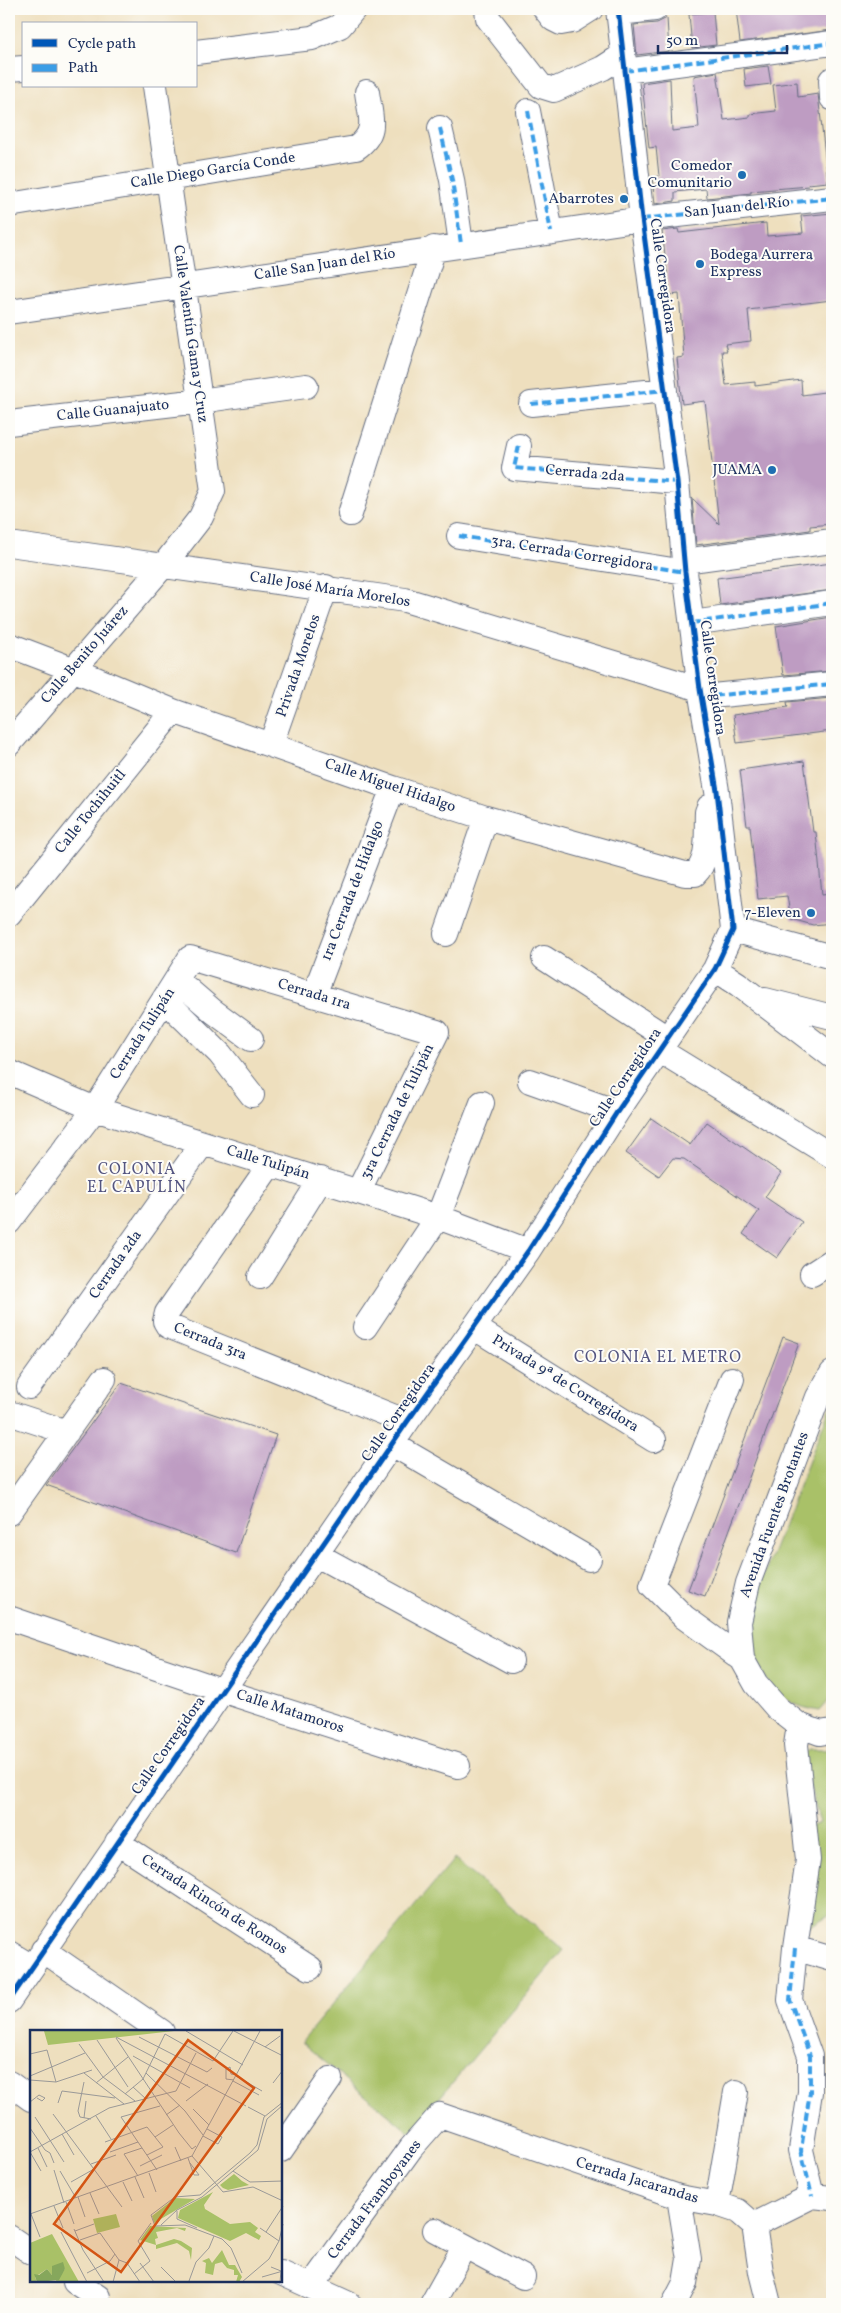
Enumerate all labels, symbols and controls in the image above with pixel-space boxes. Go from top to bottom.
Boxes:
legend [22,22,198,88]
scale bar [658,22,787,54]
text: 50 m [666,31,698,52]
text: Cycle path [68,34,136,55]
text: Path [68,58,98,79]
street label: Calle Diego García Conde [129,148,297,194]
place label: Comedor Comunitario [648,156,732,194]
marker: Comedor Comunitario [736,169,748,181]
place label: Abarrotes [549,189,614,210]
street label: San Juan del Río [683,192,791,224]
marker: Abarrotes [618,193,630,205]
street label: Calle Corregidora [644,217,680,335]
street label: Calle San Juan del Río [253,243,397,287]
street label: Calle Valentín Gama y Cruz [167,244,213,424]
place label: Bodega Aurrera Express [710,245,813,283]
marker: Bodega Aurrera Express [694,258,706,270]
street label: Calle Guanajuato [56,395,170,427]
street label: Cerrada 2da [544,460,626,488]
place label: JUAMA [712,460,762,481]
marker: JUAMA [766,464,778,476]
street label: 3ra. Cerrada Corregidora [490,531,654,577]
street label: Calle José María Morelos [248,567,412,613]
street label: Calle Benito Juárez [36,601,134,709]
street label: Privada Morelos [272,612,326,720]
street label: Calle Corregidora [694,619,730,737]
street label: Calle Miguel Hidalgo [322,754,458,818]
street label: Calle Tochihuitl [50,765,132,859]
street label: 1ra Cerrada de Hidalgo [317,818,389,964]
place label: 7-Eleven [744,903,801,924]
marker: 7-Eleven [805,907,817,919]
street label: Cerrada 1ra [275,974,353,1016]
street label: Cerrada Tulipán [105,984,181,1084]
street label: Calle Corregidora [585,1024,667,1132]
street label: 3ra Cerrada de Tulipán [356,1040,440,1184]
street label: Calle Tulipán [224,1140,312,1186]
district label: COLONIA EL CAPULÍN [87,1159,187,1199]
street label: Cerrada 2da [84,1226,148,1304]
street label: Cerrada 3ra [170,1318,250,1366]
street label: Privada 9ª de Corregidora [488,1330,642,1438]
district label: COLONIA EL METRO [574,1347,742,1369]
street label: Calle Corregidora [357,1359,441,1467]
street label: Avenida Fuentes Brotantes [735,1429,815,1601]
street label: Calle Matamoros [233,1685,347,1739]
street label: Calle Corregidora [127,1692,211,1800]
street label: Cerrada Rincón de Romos [137,1850,291,1960]
inset map [30,2030,282,2283]
street label: Cerrada Framboyanes [323,2136,427,2264]
street label: Cerrada Jacarandas [573,2152,701,2210]

